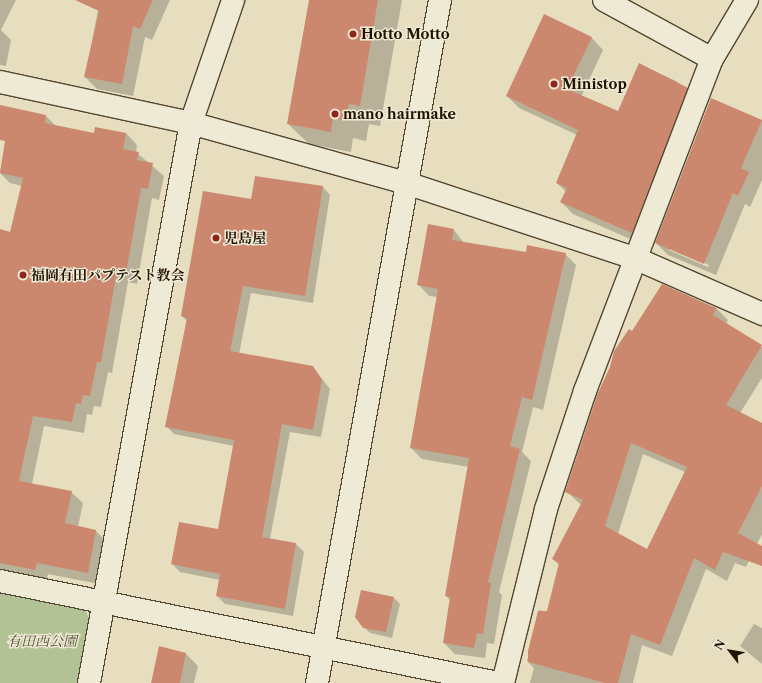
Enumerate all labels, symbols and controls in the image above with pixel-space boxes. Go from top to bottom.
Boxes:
place label: Hotto Motto [361,26,450,42]
marker: Hotto Motto [348,29,358,39]
place label: Ministop [562,76,627,92]
marker: Ministop [549,79,559,89]
place label: mano hairmake [343,106,456,122]
marker: mano hairmake [330,109,340,119]
place label: 児島屋 [224,230,266,246]
marker: 児島屋 [211,233,221,243]
place label: 福岡有田パプテスト教会 [31,267,185,283]
marker: 福岡有田パプテスト教会 [18,270,28,280]
north arrow [710,631,750,671]
park label: 有田西公園 [7,633,77,649]
text: N [711,637,728,653]

